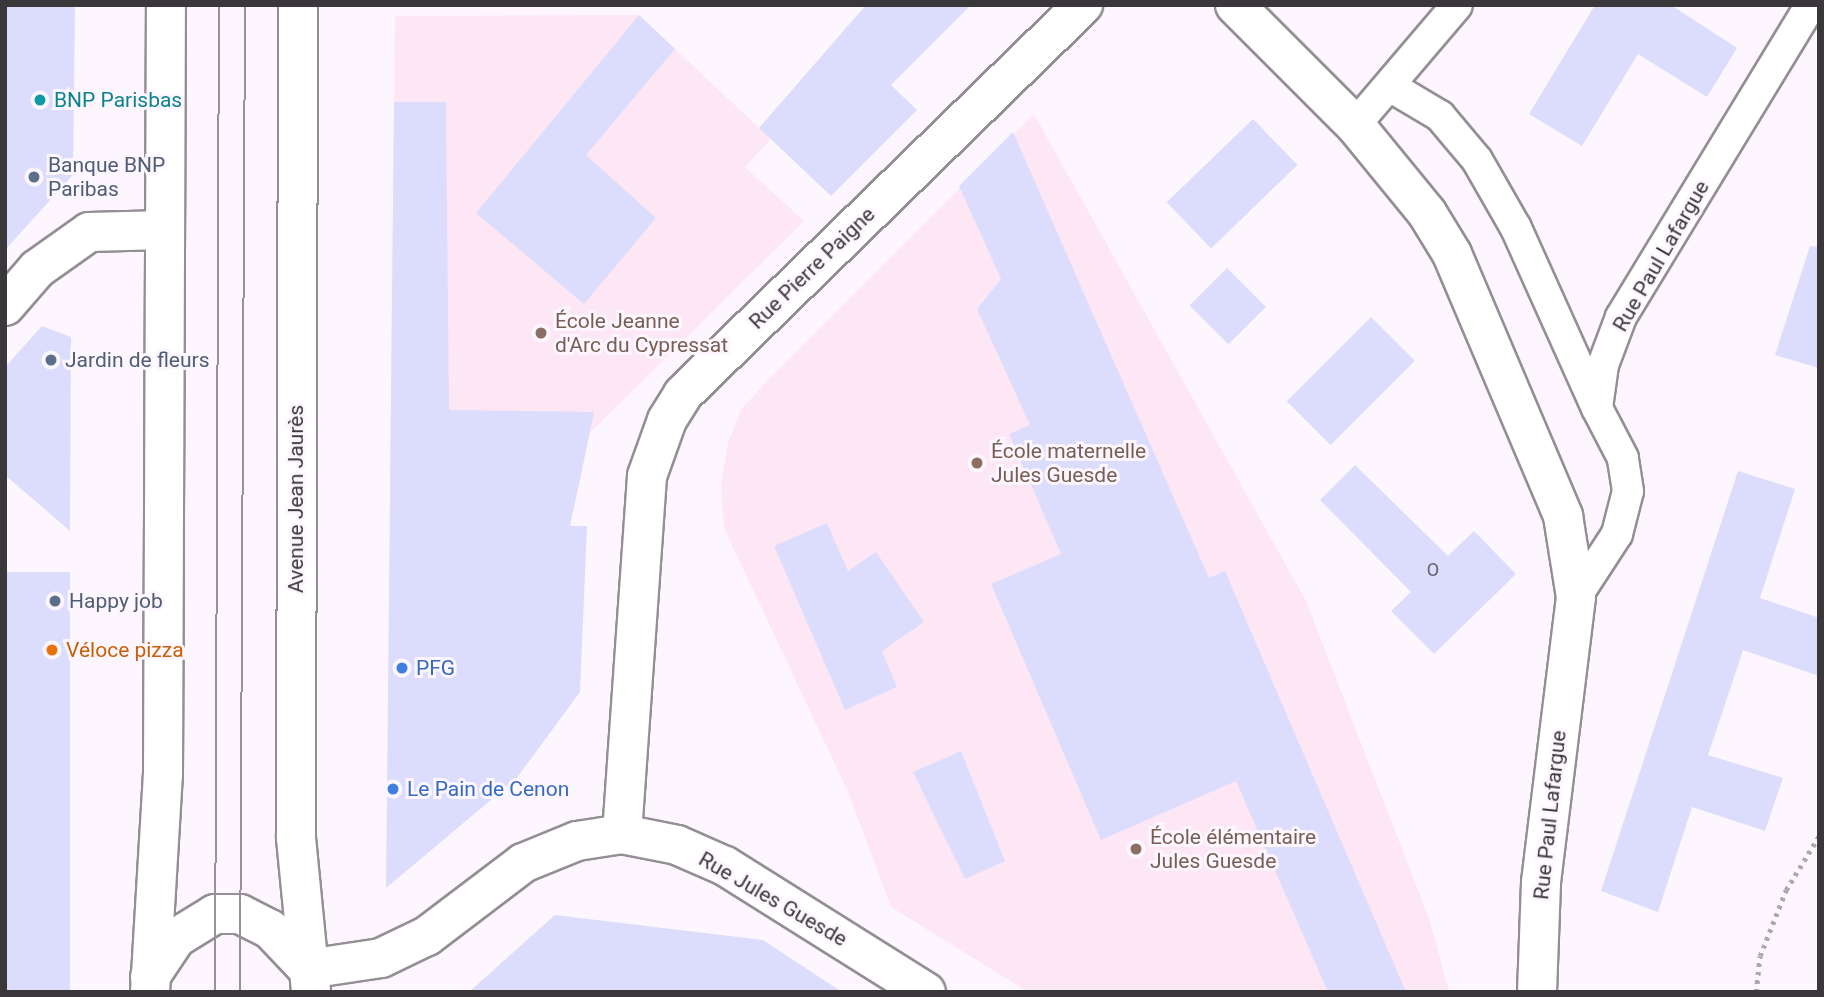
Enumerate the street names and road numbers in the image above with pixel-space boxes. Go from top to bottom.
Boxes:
street label: Rue Paul Lafargue [1608,176,1714,336]
street label: Rue Pierre Paigne [744,202,880,334]
street label: Avenue Jean Jaurès [283,405,309,593]
street label: Rue Paul Lafargue [1529,729,1571,901]
street label: Rue Jules Guesde [694,846,852,952]

